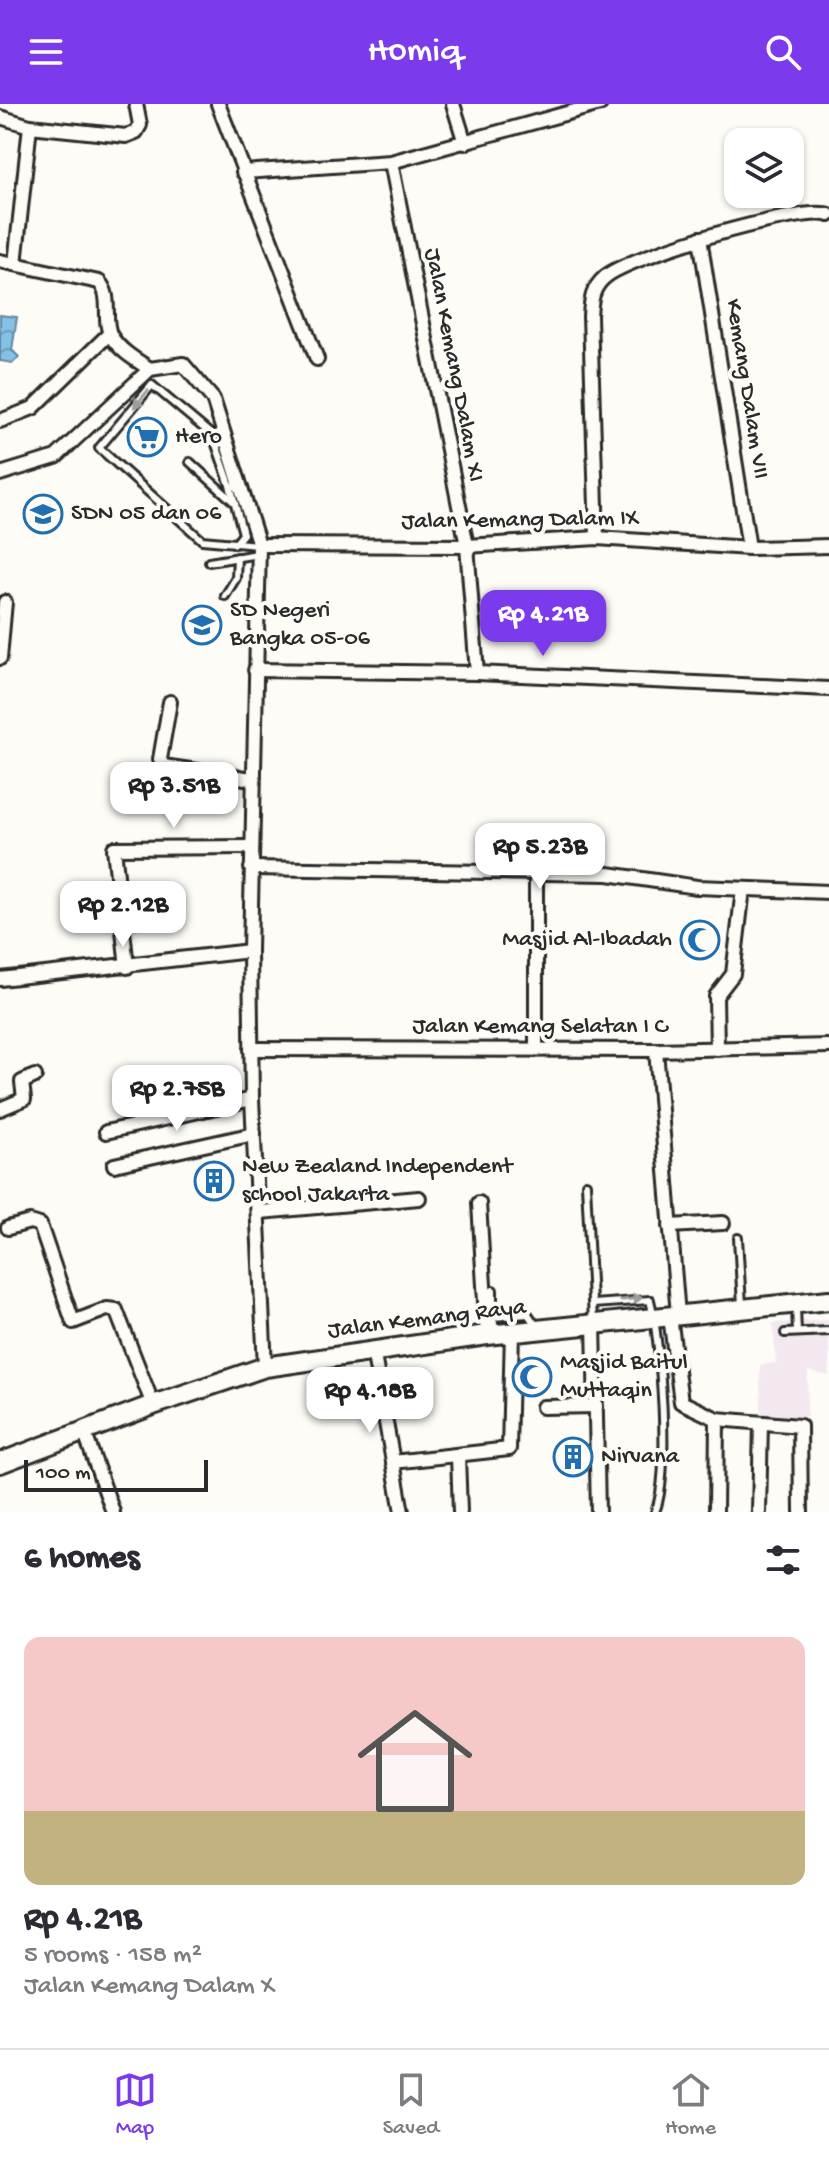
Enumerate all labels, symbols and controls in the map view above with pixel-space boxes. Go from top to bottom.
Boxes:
icon: menu [24,30,68,74]
icon: search [761,30,805,74]
text: Homiq [367,31,462,74]
map controls [724,128,804,208]
button: layers [724,128,804,208]
street label: Jalan Kemang Dalam XI [416,246,490,484]
street label: Kemang Dalam VII [717,297,775,481]
one-way arrow [133,389,150,409]
supermarket icon: Hero [126,416,168,458]
place label: Hero [175,423,222,452]
school or university icon: SDN 05 dan 06 [22,493,64,535]
place label: SDN 05 dan 06 [71,500,222,529]
street label: Jalan Kemang Dalam IX [401,504,640,538]
pin: Rp 4.21B [460,590,626,658]
place label: SD Negeri Bangka 05-06 [229,597,371,654]
text: Rp 4.21B [498,600,588,631]
school or university icon: SD Negeri Bangka 05-06 [181,604,223,646]
pin: Rp 3.51B [91,762,257,830]
text: Rp 3.51B [128,772,220,803]
pin: Rp 5.23B [457,823,623,891]
text: Rp 5.23B [493,833,587,864]
pin: Rp 2.12B [40,881,206,949]
text: Rp 2.12B [78,891,168,922]
mosque icon: Masjid Al-Ibadah [679,919,721,961]
place label: Masjid Al-Ibadah [502,926,672,955]
street label: Jalan Kemang Selatan I C [412,1013,670,1042]
pin: Rp 2.75B [94,1065,260,1133]
text: Rp 2.75B [130,1075,224,1106]
place label: New Zealand Independent school Jakarta [242,1153,514,1210]
building icon: New Zealand Independent school Jakarta [193,1160,235,1202]
street label: Jalan Kemang Raya [326,1293,528,1347]
one-way arrow [619,1293,644,1306]
place label: Masjid Baitul Muttaqin [560,1349,688,1406]
mosque icon: Masjid Baitul Muttaqin [511,1356,553,1398]
pin: Rp 4.18B [287,1367,453,1435]
text: Rp 4.18B [324,1377,416,1408]
building icon: Nirvana [552,1436,594,1478]
place label: Nirvana [601,1443,680,1472]
scale bar [24,1456,208,1492]
text: 100 m [36,1461,91,1487]
icon: filters [761,1538,805,1582]
text: 6 homes [24,1540,139,1580]
icon: home [343,1689,487,1833]
text: Rp 4.21B [24,1901,141,1941]
text: 5 rooms · 158 m² [24,1941,202,1972]
text: Jalan Kemang Dalam X [24,1972,275,2003]
tab: Map [113,2068,157,2142]
tab: Saved [383,2068,439,2142]
tab: Home [665,2068,716,2142]

